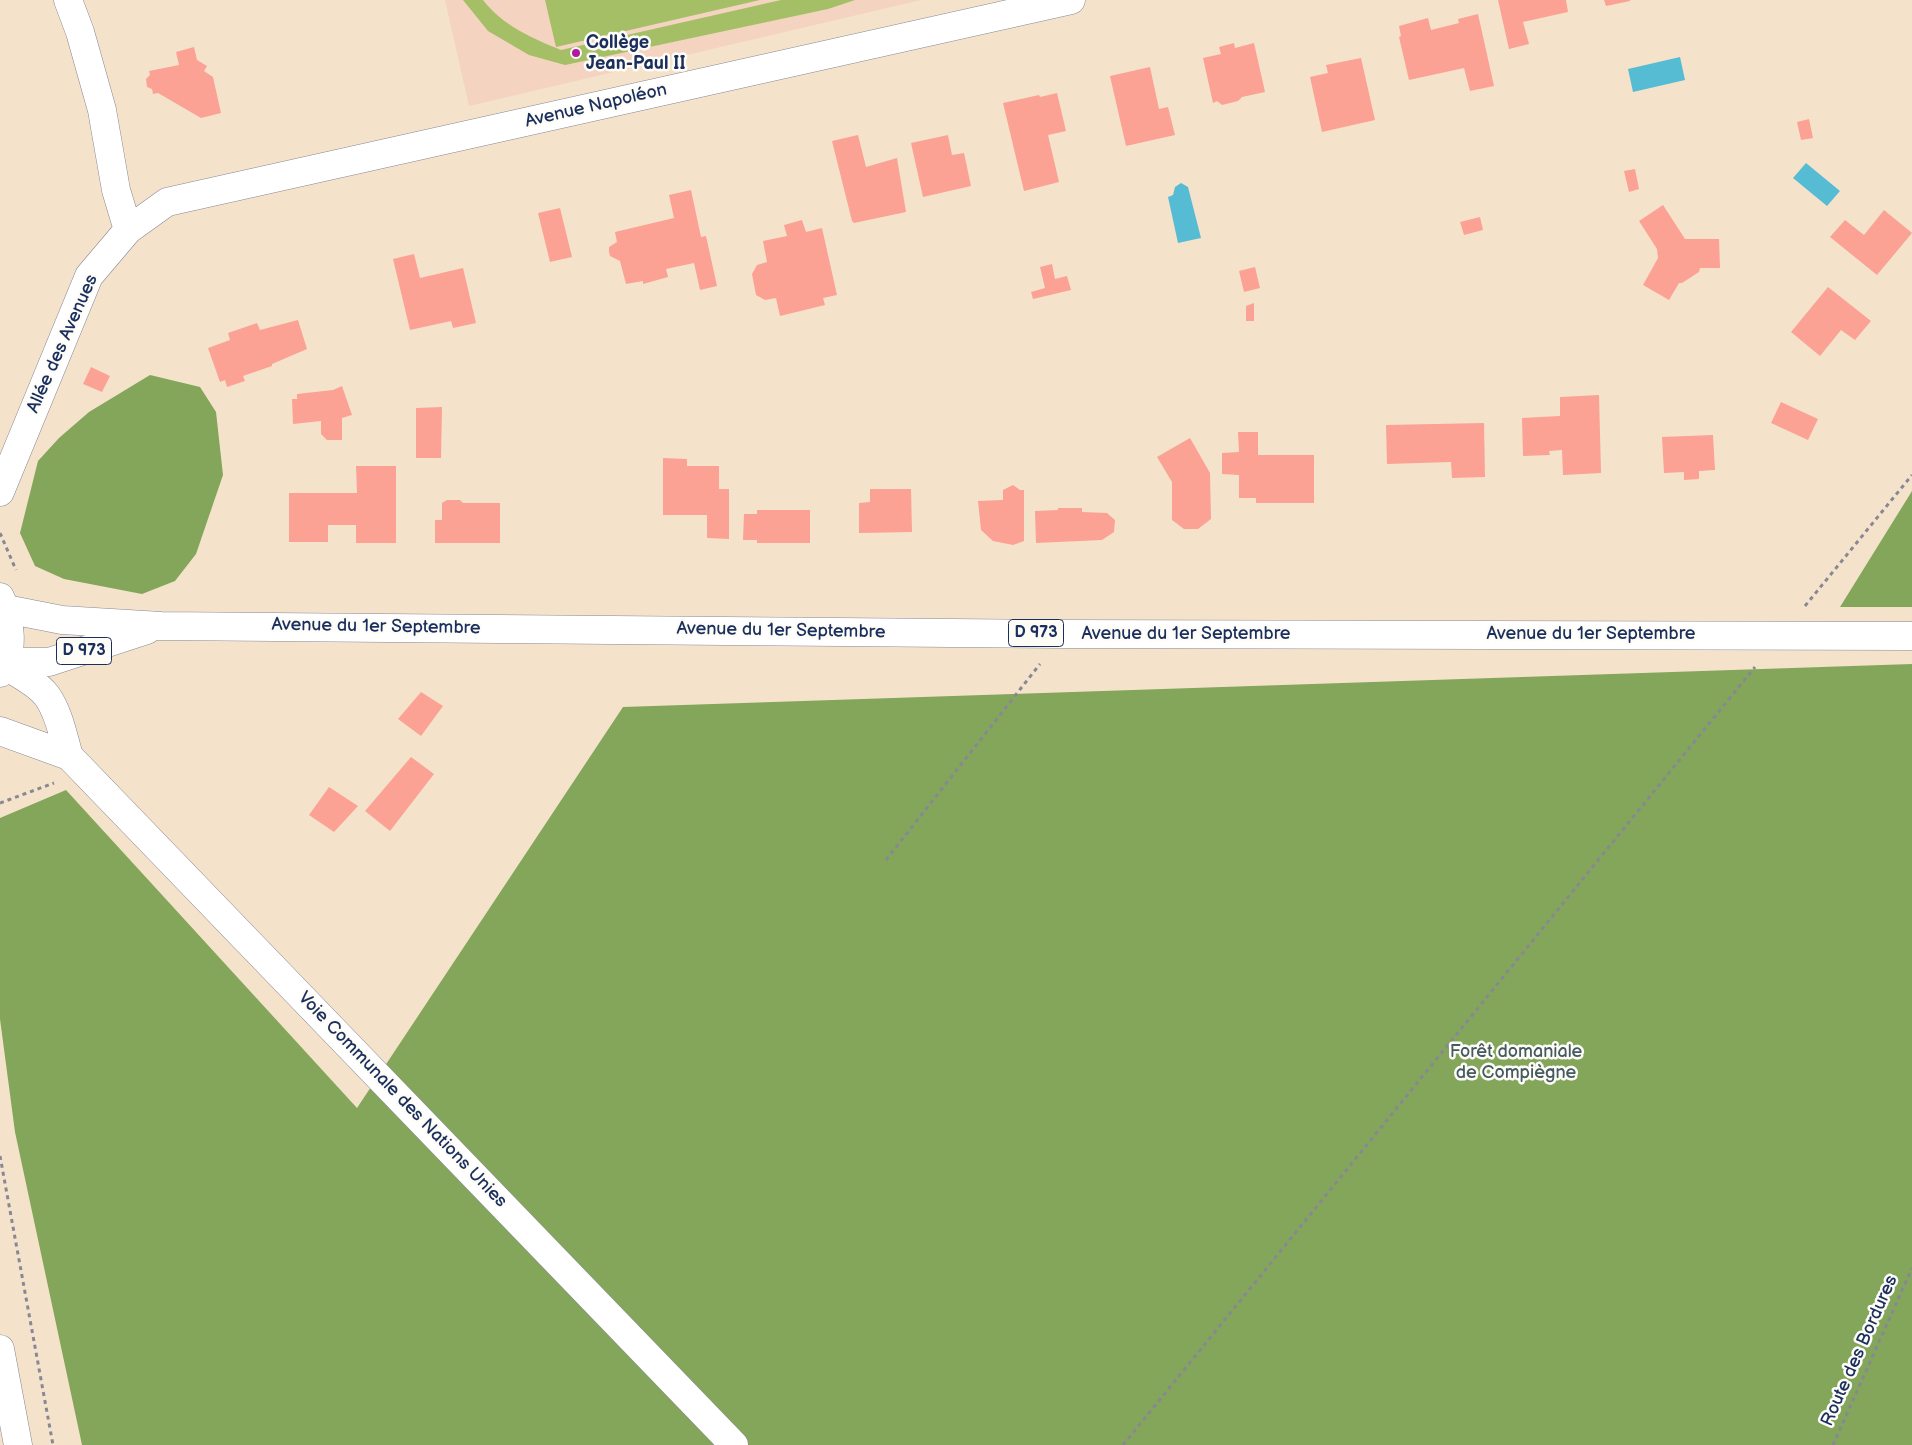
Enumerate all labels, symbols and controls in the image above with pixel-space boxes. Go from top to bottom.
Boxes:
place label: Collège Jean-Paul II [586,32,686,74]
marker: Collège Jean-Paul II [570,47,582,59]
street label: Avenue Napoléon [523,79,669,133]
street label: Allée des Avenues [23,271,103,417]
street label: Avenue du 1er Septembre [271,614,481,640]
street label: Avenue du 1er Septembre [676,618,886,644]
road number: D 973 [1008,620,1064,646]
street label: Avenue du 1er Septembre [1082,623,1290,645]
street label: Avenue du 1er Septembre [1487,623,1695,645]
road number: D 973 [56,637,112,664]
street label: Voie Communale des Nations Unies [293,988,511,1212]
park label: Forêt domaniale de Compiègne [1450,1041,1582,1084]
street label: Route des Bordures [1817,1272,1903,1430]

